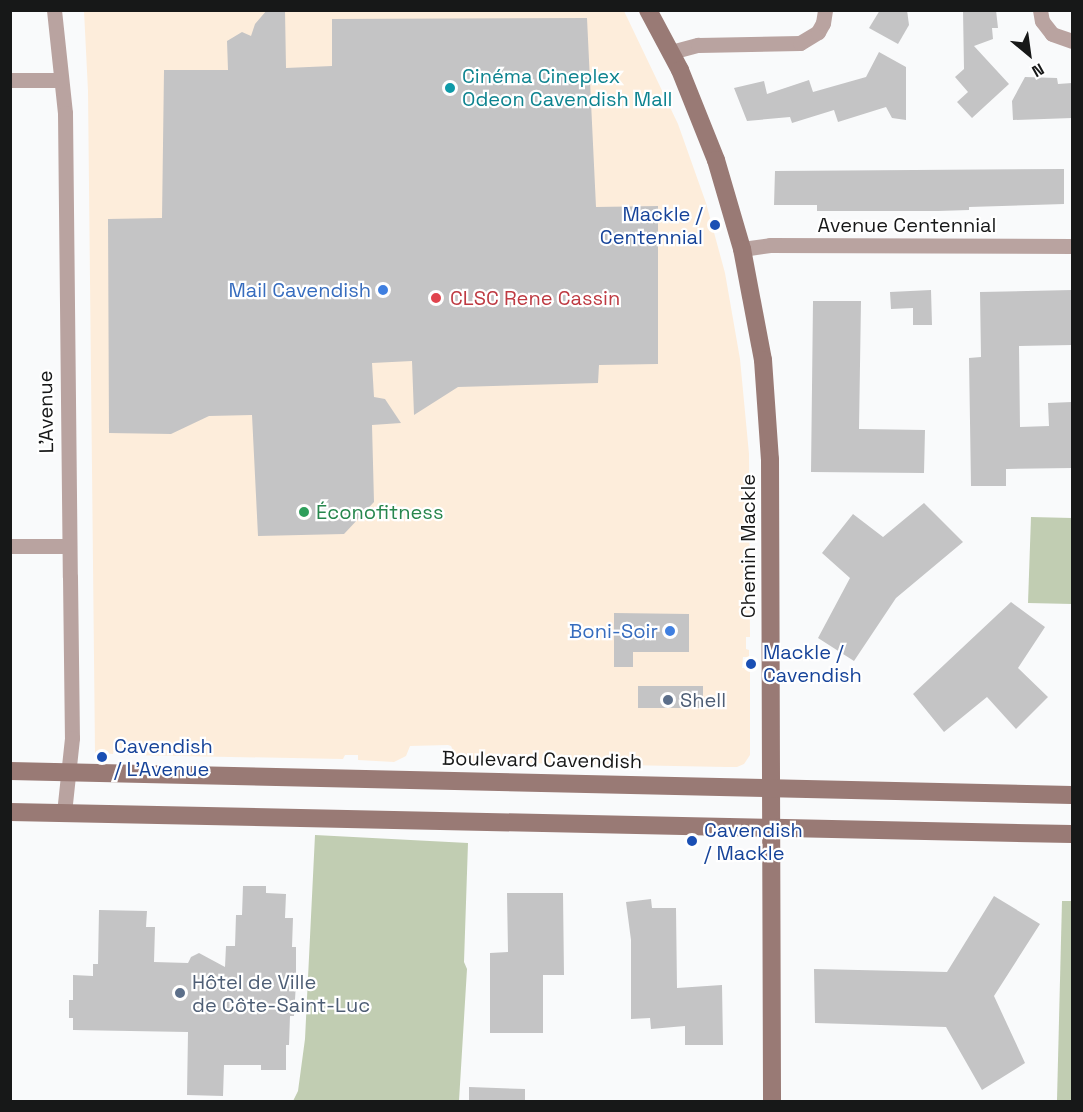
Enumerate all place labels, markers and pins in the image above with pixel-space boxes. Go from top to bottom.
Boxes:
place label: Cinéma Cineplex Odeon Cavendish Mall [462,64,672,111]
marker: Cinéma Cineplex Odeon Cavendish Mall [443,81,457,95]
place label: Mackle / Centennial [600,202,703,249]
marker: Mackle / Centennial [708,218,722,232]
place label: Mail Cavendish [228,278,371,302]
marker: Mail Cavendish [376,283,390,297]
place label: CLSC Rene Cassin [450,286,620,310]
marker: CLSC Rene Cassin [427,289,445,307]
place label: Éconofitness [316,500,443,524]
marker: Éconofitness [297,505,311,519]
place label: Boni-Soir [569,619,658,643]
marker: Boni-Soir [663,624,677,638]
place label: Mackle / Cavendish [763,640,862,687]
marker: Mackle / Cavendish [744,657,758,671]
place label: Shell [680,688,726,712]
marker: Shell [661,693,675,707]
place label: Cavendish / L'Avenue [114,734,213,781]
marker: Cavendish / L'Avenue [95,750,109,764]
place label: Cavendish / Mackle [704,818,803,865]
marker: Cavendish / Mackle [685,834,699,848]
place label: Hôtel de Ville de Côte-Saint-Luc [192,970,370,1017]
marker: Hôtel de Ville de Côte-Saint-Luc [173,986,187,1000]

